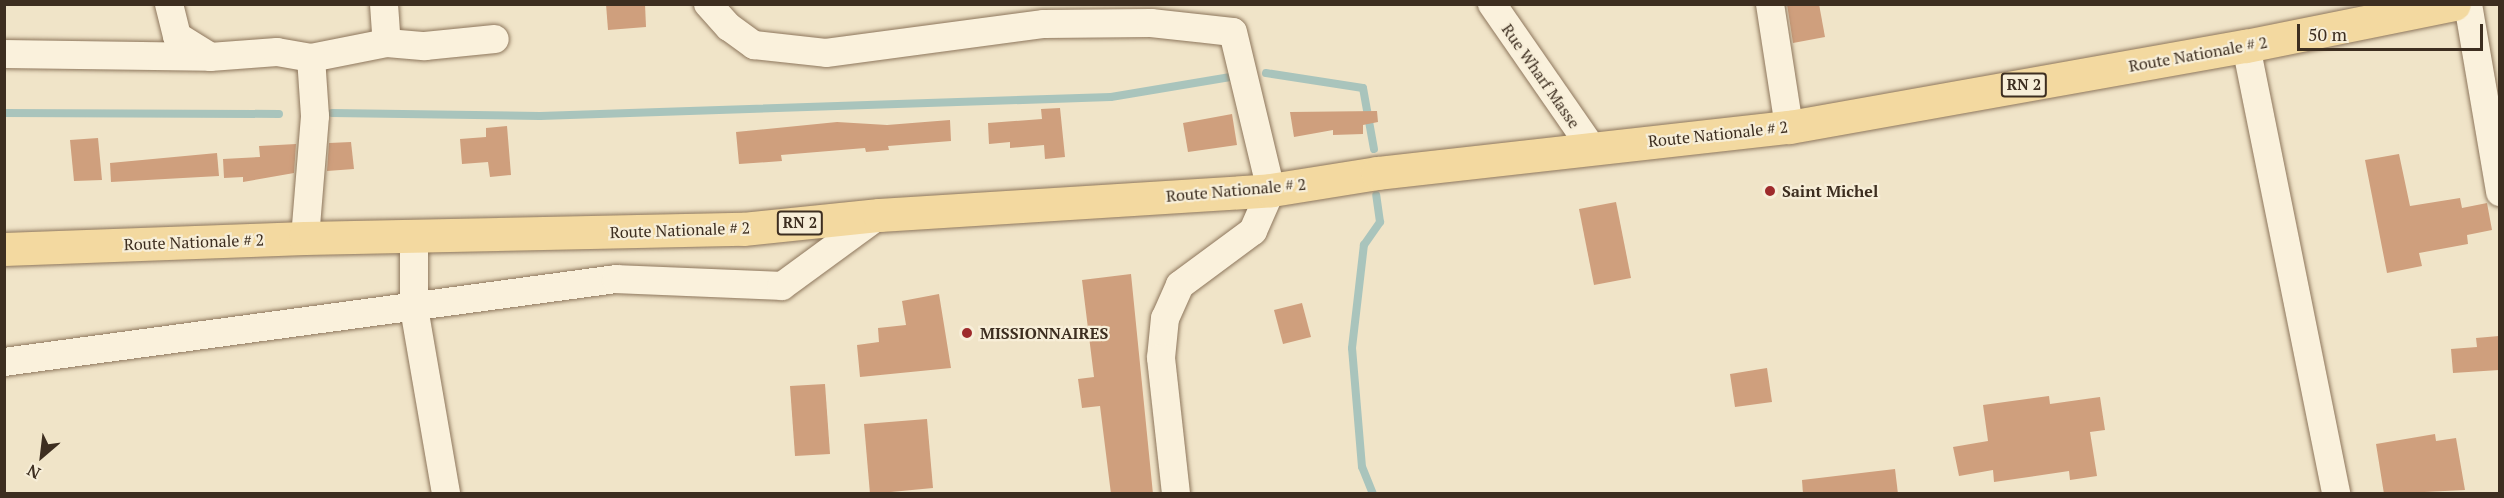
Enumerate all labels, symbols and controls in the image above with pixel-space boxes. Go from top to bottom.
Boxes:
scale bar [2300,12,2486,50]
street label: Rue Wharf Masse [1498,20,1584,132]
text: 50 m [2308,22,2347,46]
street label: Route Nationale # 2 [2127,32,2269,76]
road number: RN 2 [2000,73,2048,97]
street label: Route Nationale # 2 [1647,117,1789,151]
street label: Route Nationale # 2 [1165,174,1307,206]
place label: Saint Michel [1782,181,1878,201]
marker: Saint Michel [1763,184,1777,198]
road number: RN 2 [776,211,824,235]
street label: Route Nationale # 2 [609,218,751,242]
street label: Route Nationale # 2 [123,230,265,254]
place label: MISSIONNAIRES [980,323,1108,343]
marker: MISSIONNAIRES [958,324,976,342]
north arrow [12,426,72,486]
text: N [23,459,44,484]

